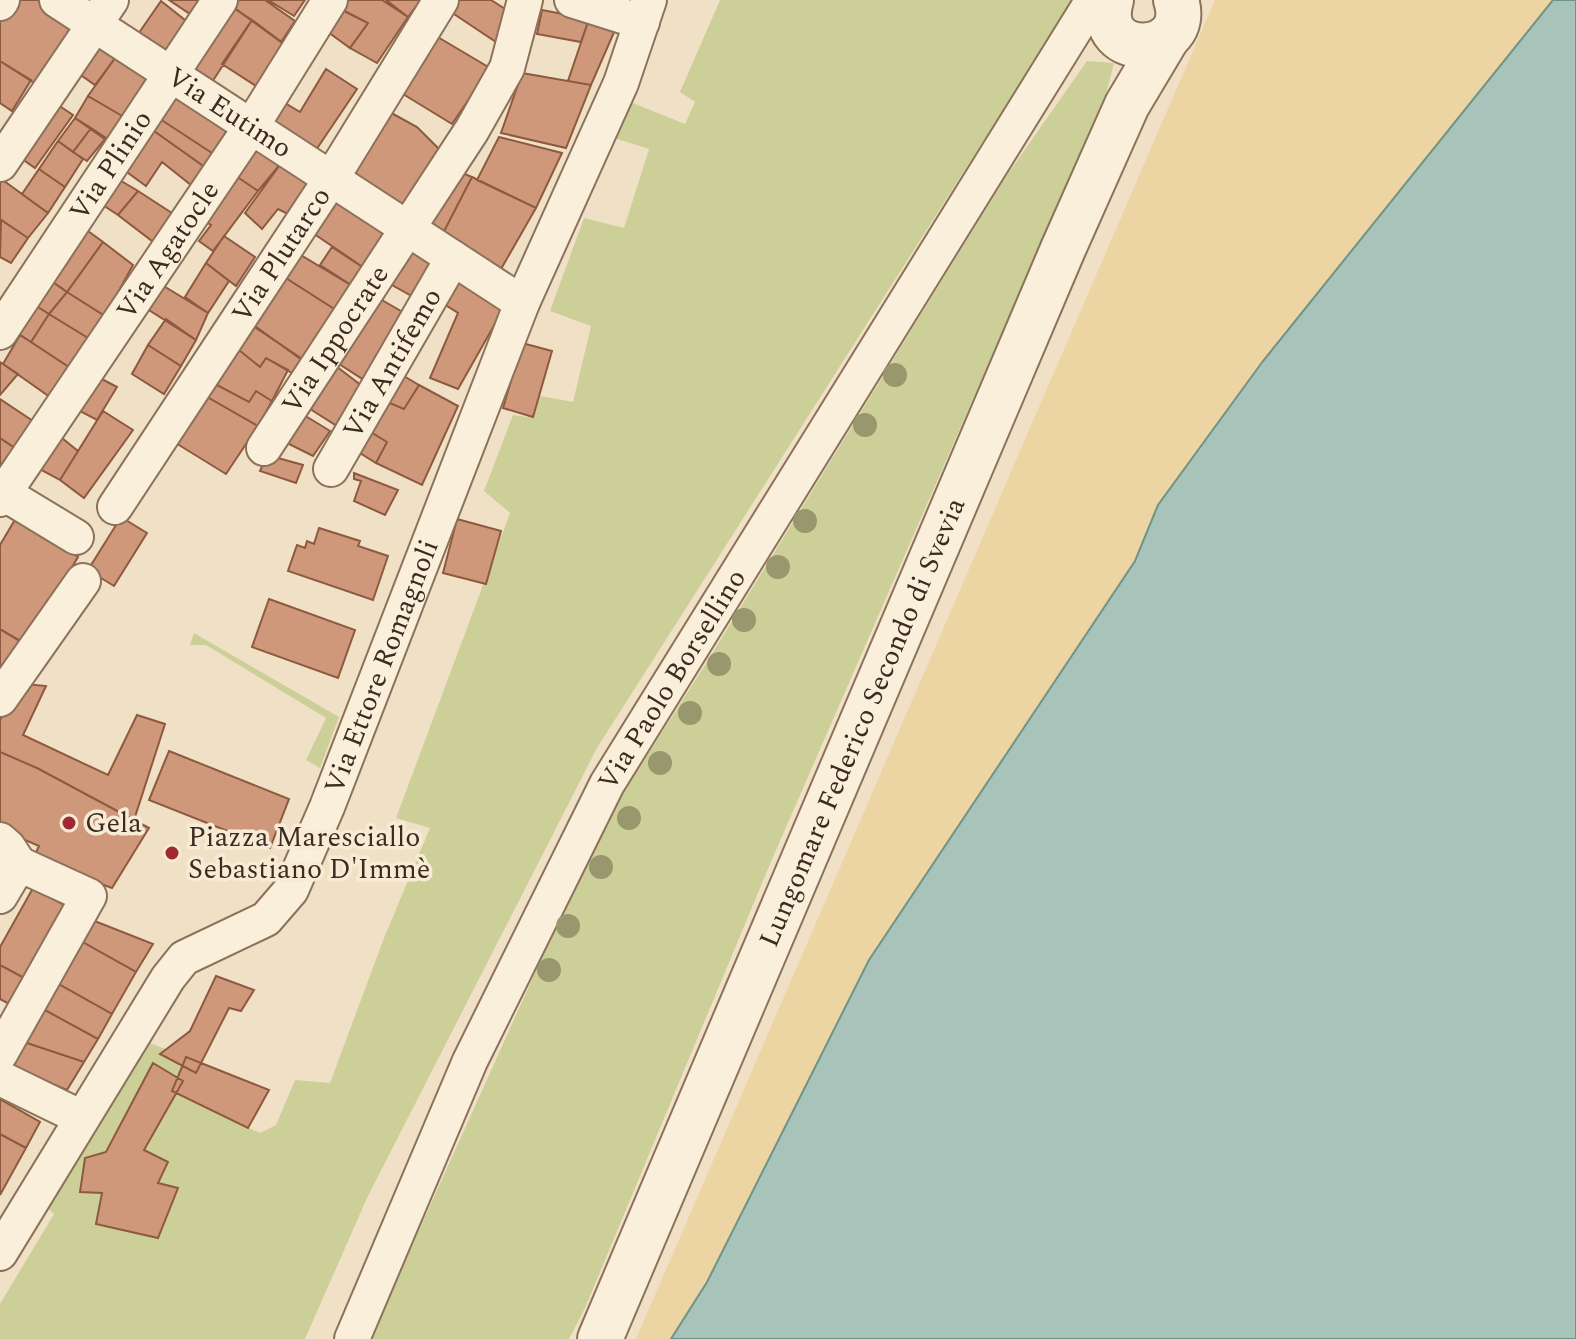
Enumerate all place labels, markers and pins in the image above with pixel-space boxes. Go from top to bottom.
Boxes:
place label: Gela [85,802,142,845]
marker: Gela [60,814,78,832]
place label: Piazza Maresciallo Sebastiano D'Immè [188,816,430,891]
marker: Piazza Maresciallo Sebastiano D'Immè [163,844,181,862]

